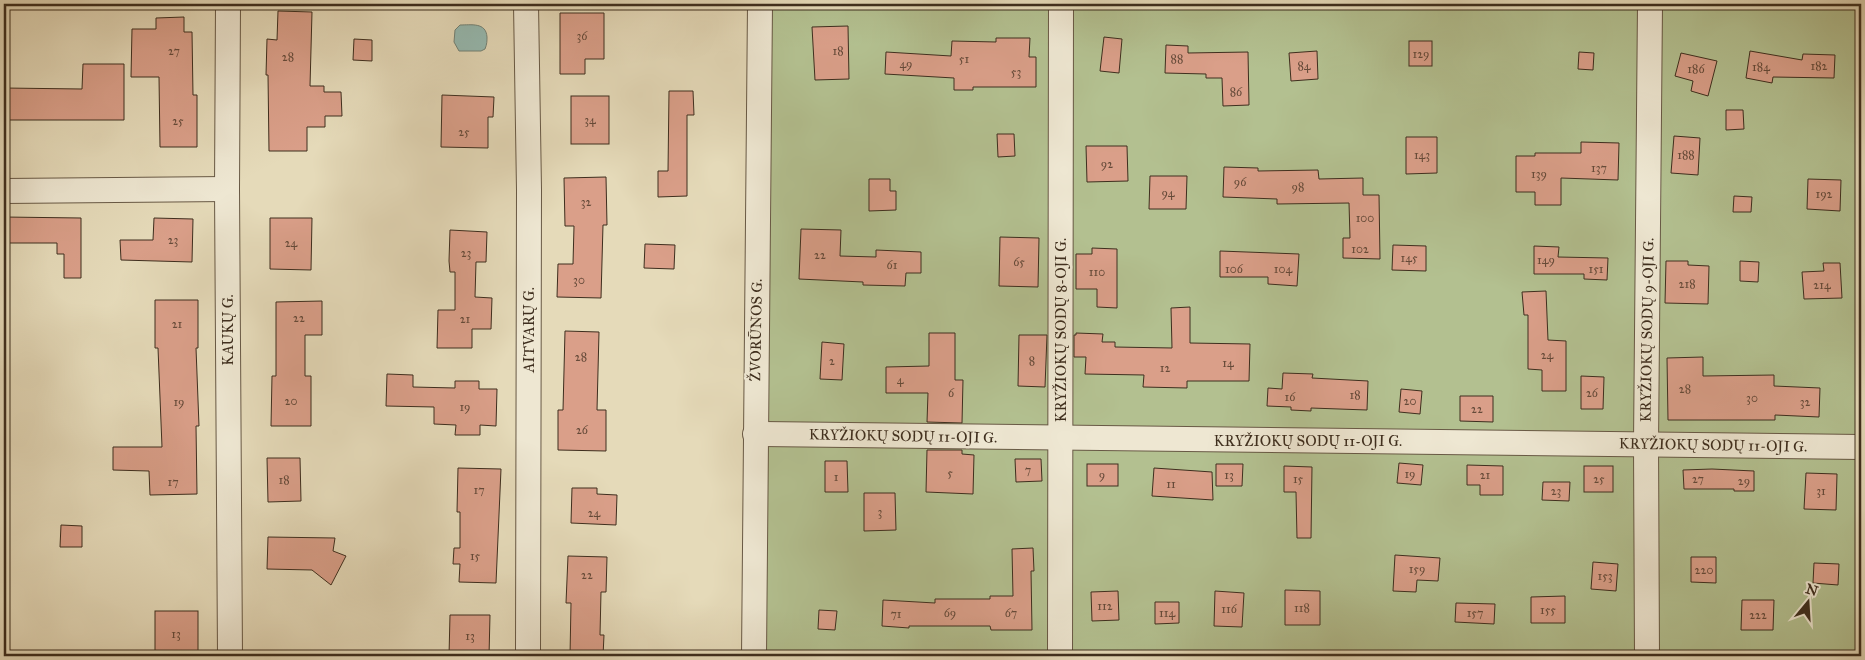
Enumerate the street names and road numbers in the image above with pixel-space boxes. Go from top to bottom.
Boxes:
street label: KRYŽIOKŲ SODŲ 8-OJI G. [1051,238,1071,422]
street label: KRYŽIOKŲ SODŲ 9-OJI G. [1635,238,1659,422]
street label: ŽVORŪNOS G. [745,279,766,381]
street label: AITVARŲ G. [520,287,538,374]
street label: KAUKŲ G. [219,294,237,366]
street label: KRYŽIOKŲ SODŲ 11-OJI G. [809,424,997,448]
street label: KRYŽIOKŲ SODŲ 11-OJI G. [1214,431,1402,451]
street label: KRYŽIOKŲ SODŲ 11-OJI G. [1619,433,1807,457]

